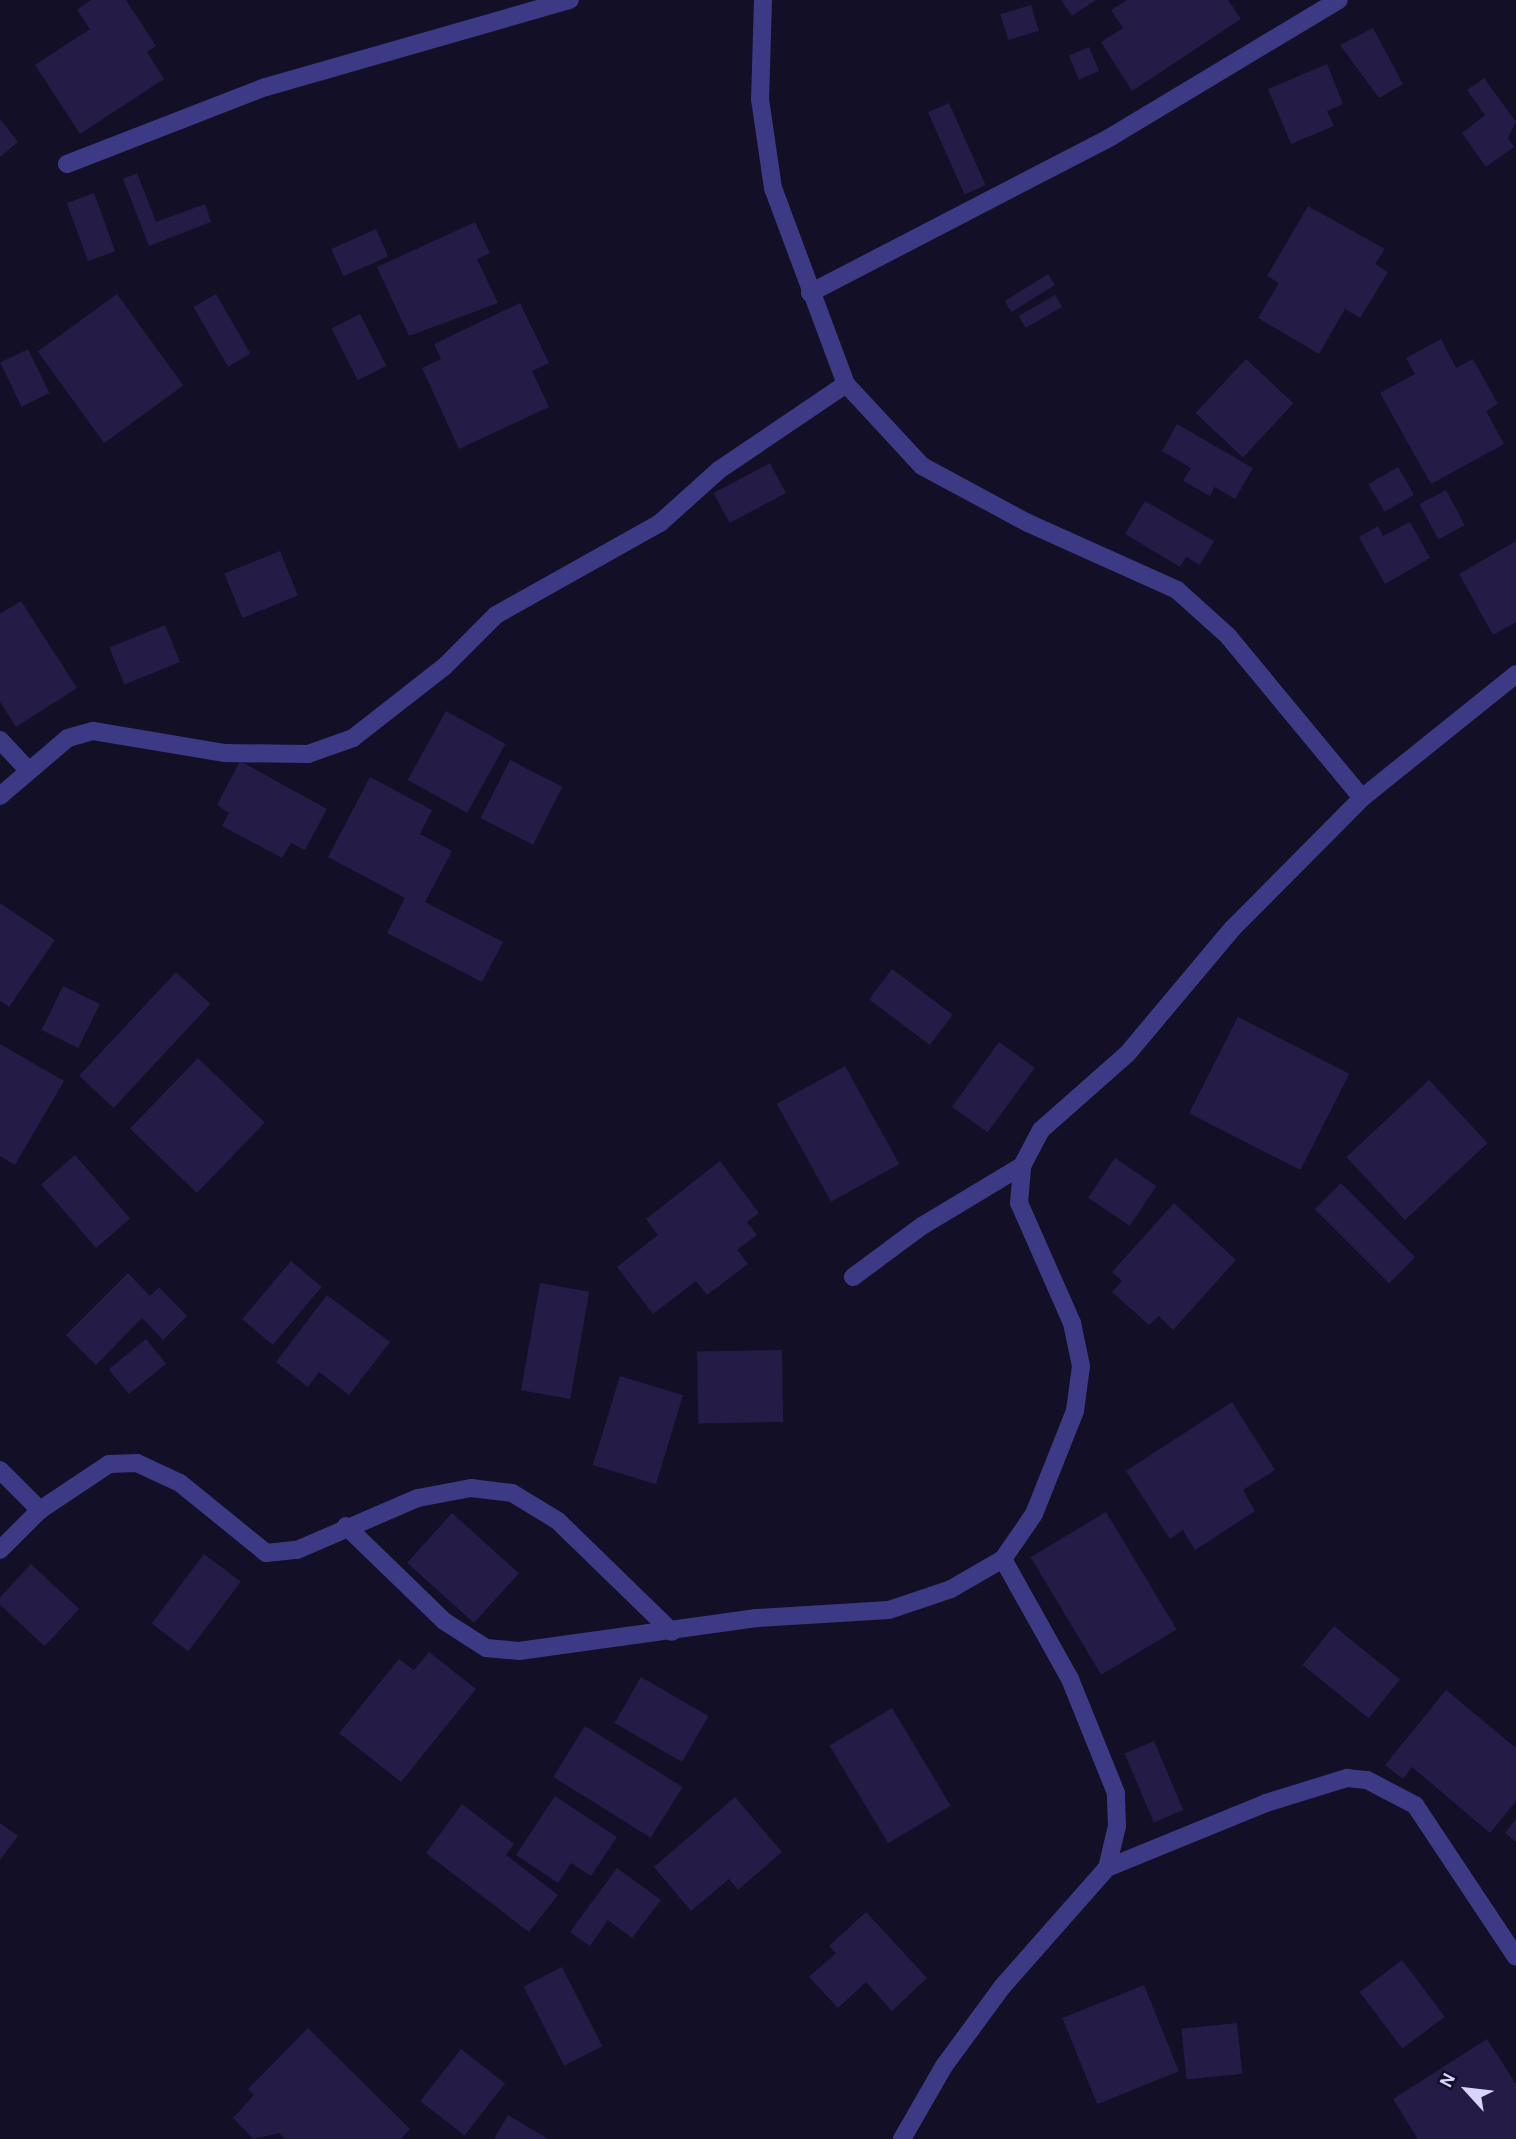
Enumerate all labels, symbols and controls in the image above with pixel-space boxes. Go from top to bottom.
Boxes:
north arrow [1432,2055,1502,2125]
text: N [1436,2070,1459,2090]

